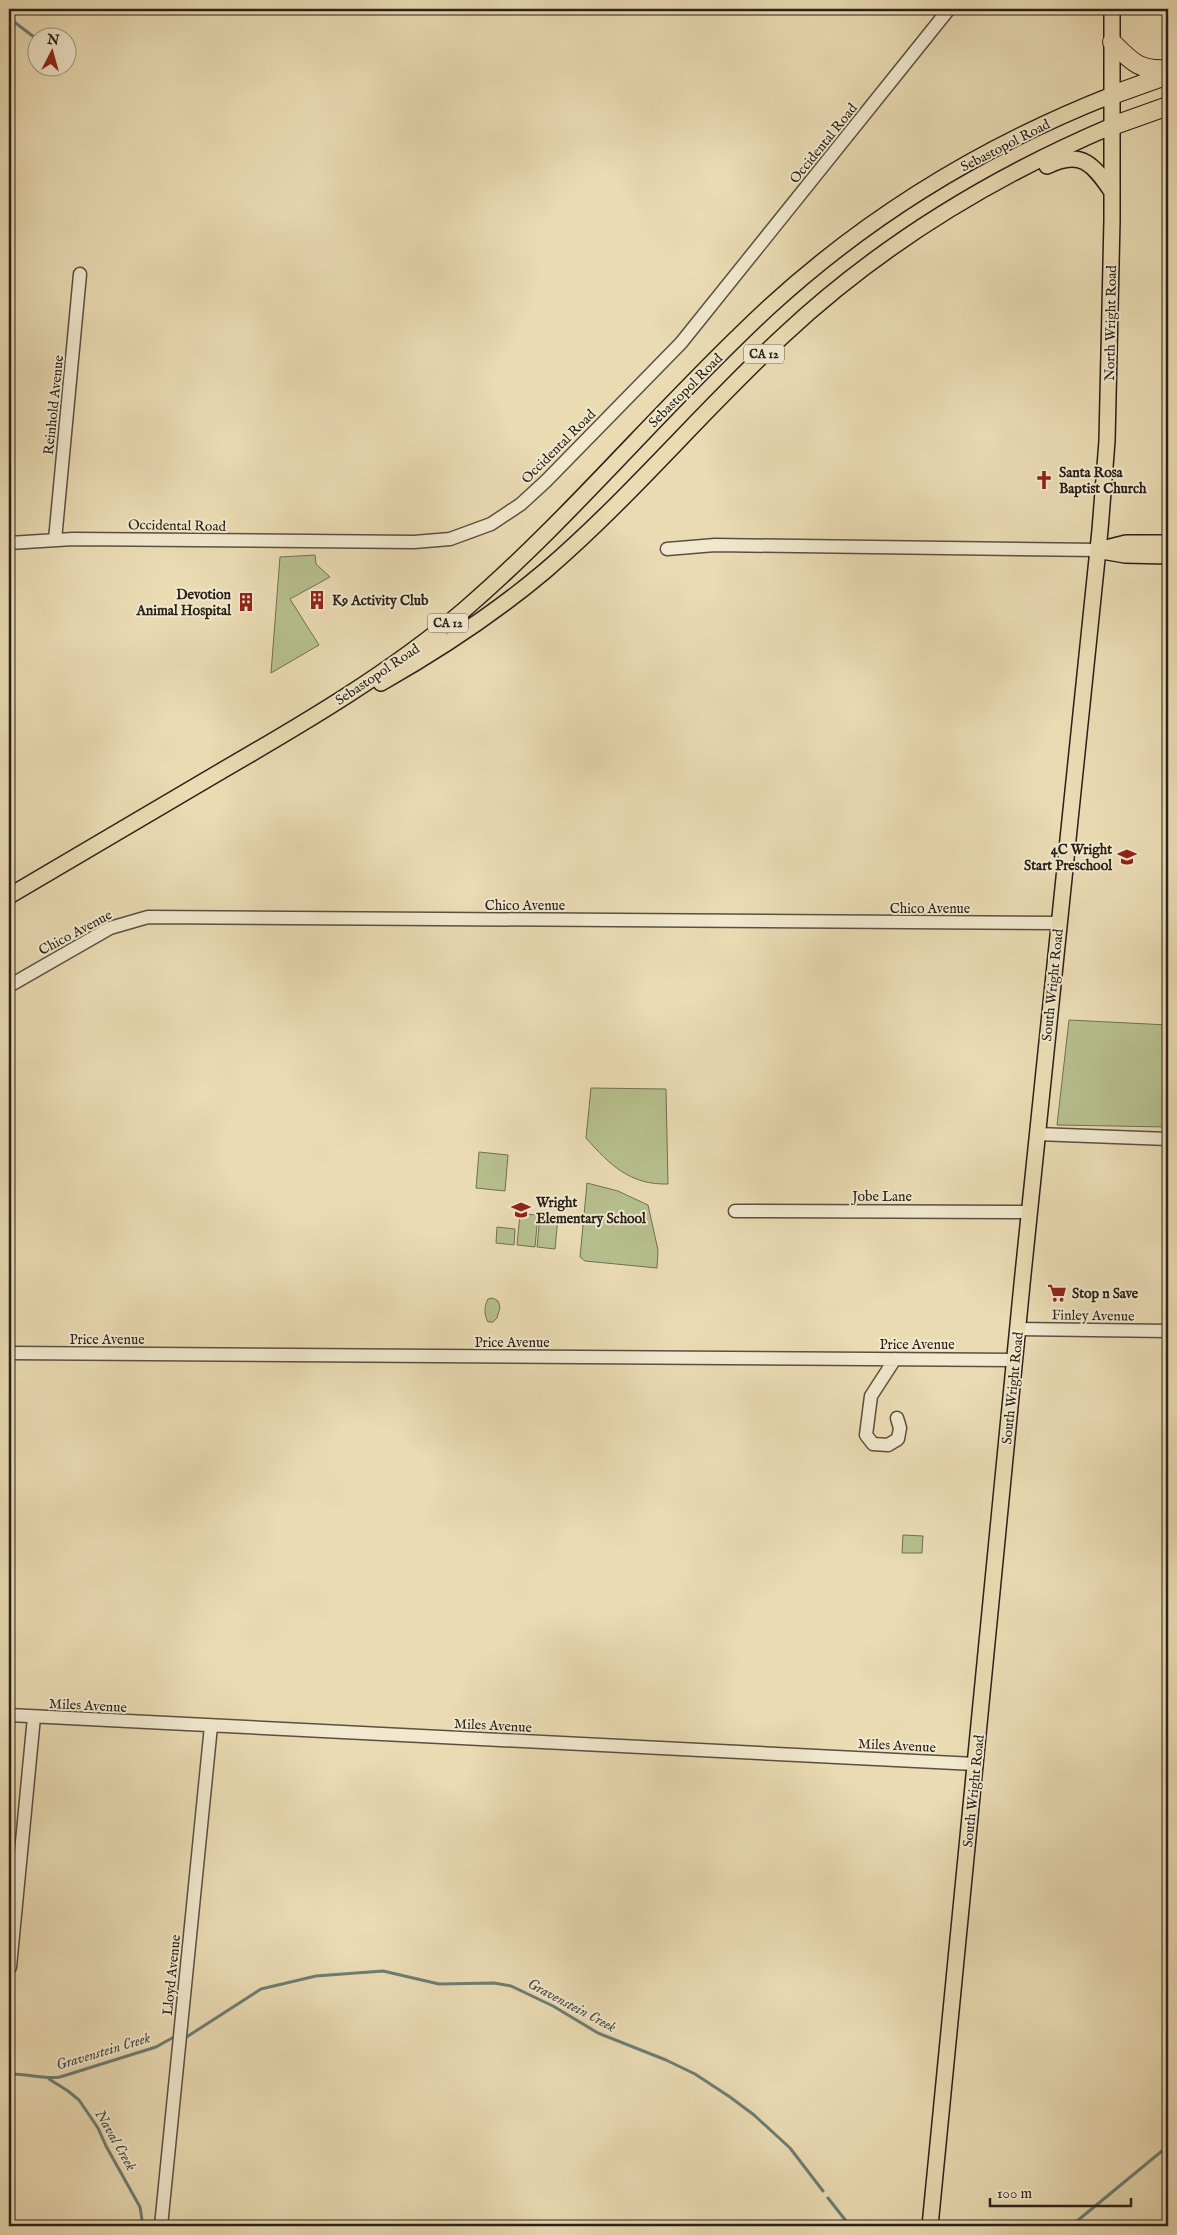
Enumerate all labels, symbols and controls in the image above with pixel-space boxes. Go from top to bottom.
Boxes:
north arrow [28,28,78,78]
text: N [45,30,60,50]
street label: Occidental Road [786,99,862,187]
street label: Sebastopol Road [958,115,1054,176]
street label: North Wright Road [1101,264,1121,381]
road number: CA 12 [744,344,784,364]
street label: Sebastopol Road [645,349,727,432]
street label: Reinhold Avenue [40,354,68,456]
street label: Occidental Road [518,405,600,488]
place label: Santa Rosa Baptist Church [1059,464,1147,498]
church icon: Santa Rosa Baptist Church [1033,469,1055,491]
street label: Occidental Road [128,516,227,536]
place label: Devotion Animal Hospital [135,586,232,620]
building icon: K9 Activity Club [306,589,328,611]
building icon: Devotion Animal Hospital [235,591,257,613]
place label: K9 Activity Club [332,592,429,610]
road number: CA 12 [428,614,468,632]
street label: Sebastopol Road [332,640,424,710]
place label: 4C Wright Start Preschool [1024,841,1113,875]
school or university icon: 4C Wright Start Preschool [1116,846,1138,868]
street label: Chico Avenue [485,897,566,915]
street label: Chico Avenue [890,900,971,918]
street label: Chico Avenue [36,906,116,960]
street label: South Wright Road [1038,927,1068,1042]
street label: Jobe Lane [850,1188,912,1206]
place label: Wright Elementary School [535,1194,647,1228]
school or university icon: Wright Elementary School [510,1199,532,1221]
supermarket icon: Stop n Save [1046,1282,1068,1304]
place label: Stop n Save [1072,1285,1139,1303]
street label: Finley Avenue [1051,1306,1135,1326]
street label: South Wright Road [998,1330,1028,1445]
street label: Price Avenue [69,1331,145,1349]
street label: Price Avenue [474,1334,550,1352]
street label: Price Avenue [879,1336,955,1354]
street label: Miles Avenue [49,1695,128,1717]
street label: Miles Avenue [454,1715,533,1737]
street label: South Wright Road [959,1733,989,1848]
street label: Miles Avenue [858,1735,937,1757]
street label: Lloyd Avenue [159,1933,185,2016]
water label: Gravenstein Creek [524,1974,619,2037]
water label: Gravenstein Creek [54,2028,153,2075]
water label: Naval Creek [90,2106,141,2174]
scale bar [990,2175,1131,2207]
text: 100 m [997,2184,1033,2203]

